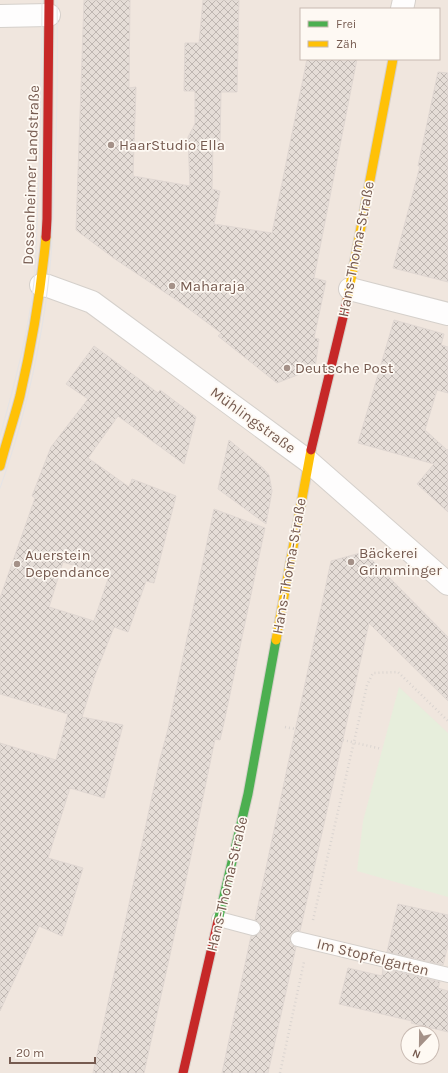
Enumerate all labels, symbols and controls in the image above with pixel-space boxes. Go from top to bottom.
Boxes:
legend [300,8,440,60]
text: Frei [336,17,356,31]
text: Zäh [336,37,357,51]
street label: Dossenheimer Landstraße [19,85,43,265]
place label: HaarStudio Ella [119,136,225,154]
marker: HaarStudio Ella [106,140,116,150]
street label: Hans-Thoma-Straße [334,180,378,318]
place label: Maharaja [180,277,245,295]
marker: Maharaja [167,281,177,291]
place label: Deutsche Post [295,359,394,377]
marker: Deutsche Post [282,363,292,373]
street label: Mühlingstraße [207,383,299,457]
street label: Hans-Thoma-Straße [268,496,310,636]
place label: Bäckerei Grimminger [359,544,442,579]
place label: Auerstein Dependance [25,546,110,581]
marker: Bäckerei Grimminger [346,557,356,567]
marker: Auerstein Dependance [12,559,22,569]
street label: Hans-Thoma-Straße [203,815,251,953]
street label: Im Stopfelgarten [315,934,431,980]
north arrow [400,1025,440,1065]
scale bar [10,1039,95,1065]
text: 20 m [16,1046,44,1060]
text: N [410,1046,423,1061]

